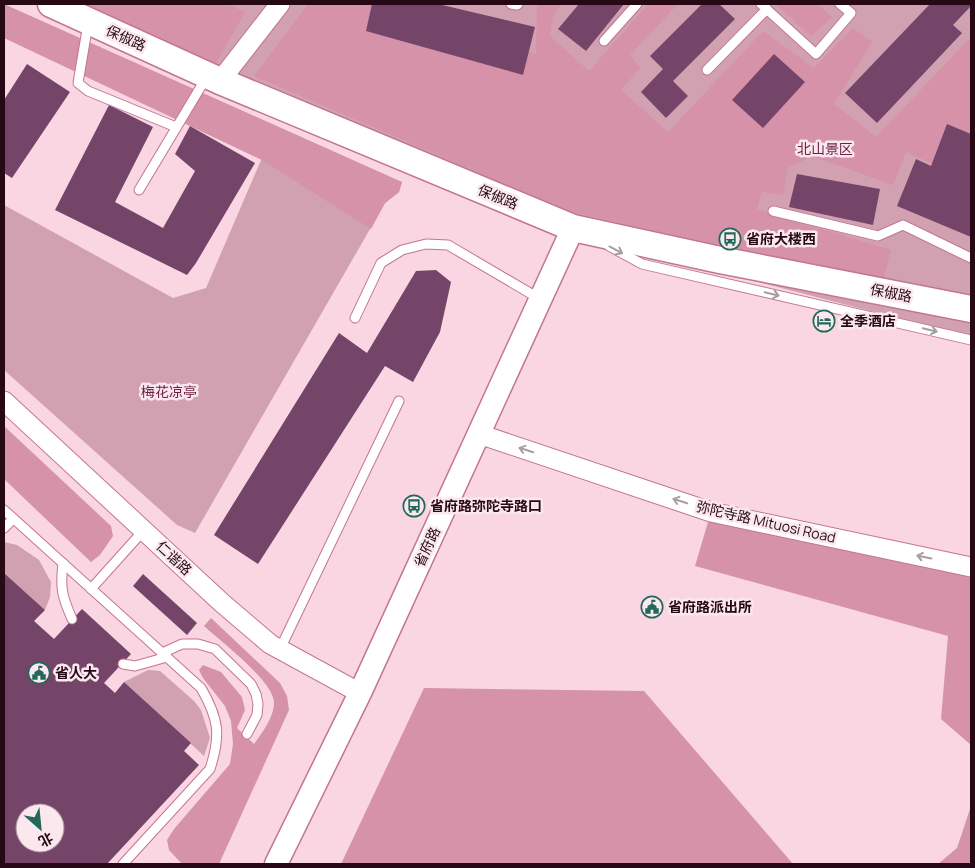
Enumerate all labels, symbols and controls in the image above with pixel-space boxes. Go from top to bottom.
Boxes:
street label: 保俶路 [103,20,149,55]
park label: 北山景区 [797,139,853,158]
street label: 保俶路 [475,180,521,213]
bus stop icon: 省府大楼西 [718,227,742,251]
place label: 省府大楼西 [746,229,816,248]
one-way arrow [609,245,624,255]
street label: 保俶路 [869,279,914,306]
one-way arrow [764,290,780,299]
hotel icon: 全季酒店 [812,309,836,333]
place label: 全季酒店 [840,311,896,330]
one-way arrow [922,326,938,335]
park label: 梅花凉亭 [141,382,197,401]
one-way arrow [518,445,534,454]
bus stop icon: 省府路弥陀寺路口 [402,494,426,518]
place label: 省府路弥陀寺路口 [430,496,542,515]
one-way arrow [673,496,688,505]
street label: 弥陀寺路 Mituosi Road [695,496,838,547]
street label: 省府路 [409,524,444,570]
street label: 仁谐路 [153,536,196,579]
one-way arrow [916,551,932,561]
public building icon: 省府路派出所 [640,595,664,619]
place label: 省府路派出所 [668,597,752,616]
public building icon: 省人大 [27,661,51,685]
place label: 省人大 [55,663,97,682]
north arrow [15,803,65,853]
text: 北 [36,828,57,852]

